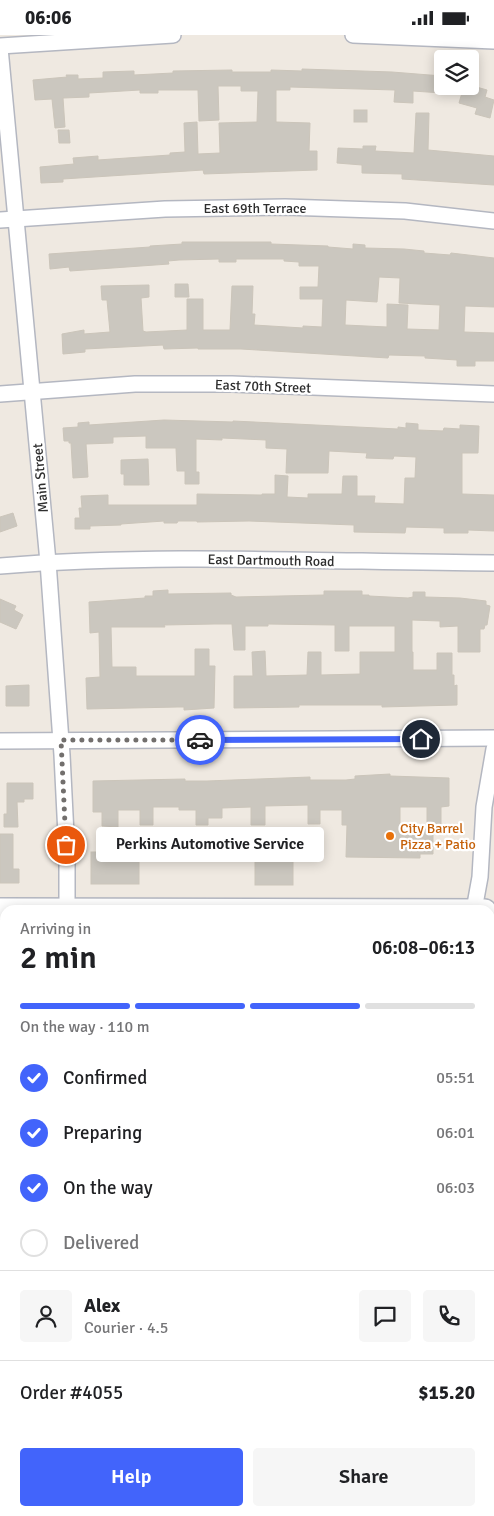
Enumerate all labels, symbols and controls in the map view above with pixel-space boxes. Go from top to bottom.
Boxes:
text: 06:06 [25,6,72,30]
map controls [434,50,479,95]
button: layers [434,50,479,95]
street label: East 69th Terrace [203,200,307,217]
street label: East 70th Street [215,376,311,397]
street label: Main Street [29,443,52,513]
street label: East Dartmouth Road [207,551,335,570]
courier [175,715,225,765]
pin [400,718,442,760]
icon: home [407,725,435,753]
icon: car [186,726,214,754]
place label: City Barrel Pizza + Patio [400,820,476,853]
pin [45,824,87,866]
callout: Perkins Automotive Service [96,827,324,863]
marker: City Barrel Pizza + Patio [384,830,396,842]
icon: bag [52,831,80,859]
text: Perkins Automotive Service [116,834,304,854]
text: Arriving in [20,919,91,939]
text: 06:08–06:13 [372,936,475,960]
text: 2 min [20,938,97,977]
text: On the way · 110 m [20,1017,150,1037]
icon: check [20,1064,48,1092]
text: Confirmed [63,1066,147,1090]
text: 05:51 [436,1068,475,1088]
icon: check [20,1119,48,1147]
text: Preparing [63,1121,142,1145]
text: 06:01 [436,1123,475,1143]
icon: check [20,1174,48,1202]
text: On the way [63,1176,153,1200]
text: 06:03 [436,1178,475,1198]
text: Delivered [63,1231,139,1255]
button: person [20,1290,72,1342]
button: chat [359,1290,411,1342]
button: phone [423,1290,475,1342]
text: Alex [84,1294,120,1318]
text: Courier · 4.5 [84,1318,168,1338]
text: Order #4055 [20,1381,123,1405]
text: $15.20 [418,1381,475,1405]
button: Help [20,1448,243,1506]
button: Share [253,1448,475,1506]

